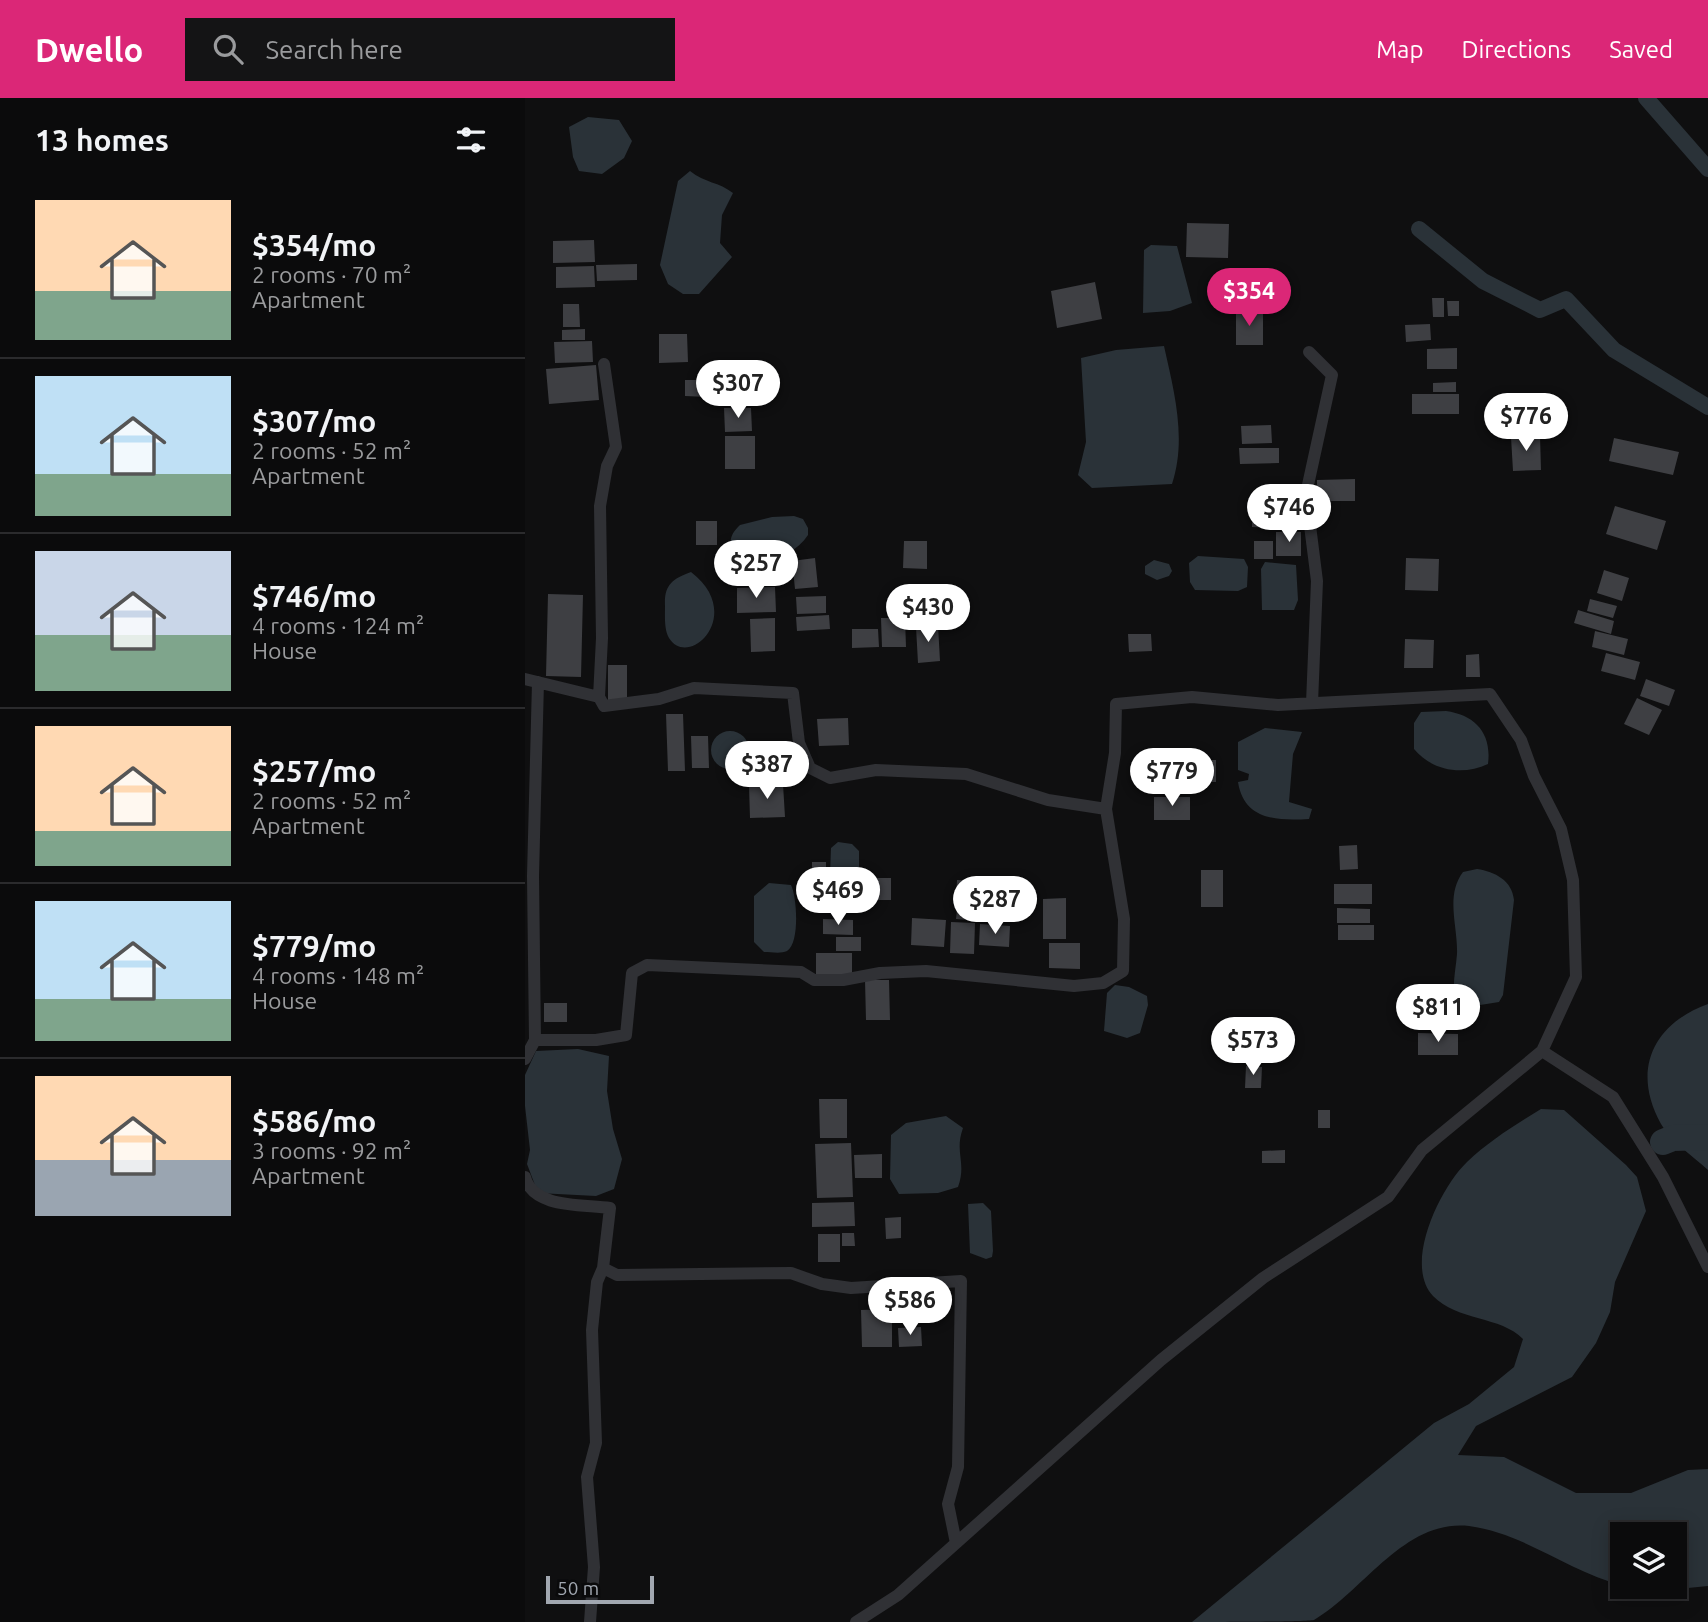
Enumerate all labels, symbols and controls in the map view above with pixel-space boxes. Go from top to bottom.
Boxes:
search box [185,18,675,81]
icon: search [209,30,247,68]
text: Dwello [35,31,143,68]
text: Search here [265,35,403,64]
text: Map [1376,36,1423,63]
text: Directions [1461,36,1571,63]
text: Saved [1609,36,1673,63]
icon: filters [452,121,490,159]
text: 13 homes [35,123,169,157]
icon: home [91,228,175,312]
text: $354/mo [252,228,376,262]
text: 2 rooms · 70 m² [252,262,411,287]
pin: $354 [1208,268,1290,328]
text: $354 [1223,278,1275,303]
text: Apartment [252,287,365,312]
pin: $307 [697,360,779,420]
text: $307 [712,370,764,395]
pin: $776 [1485,394,1567,453]
text: $776 [1500,403,1552,428]
icon: home [91,404,175,488]
text: $307/mo [252,404,376,438]
text: 2 rooms · 52 m² [252,438,411,463]
text: Apartment [252,463,365,488]
pin: $746 [1248,484,1330,544]
text: $746 [1263,494,1315,519]
pin: $257 [715,540,797,600]
text: $257 [730,550,782,575]
icon: home [91,579,175,663]
text: $746/mo [252,579,376,613]
pin: $430 [887,584,969,644]
text: $430 [902,594,954,619]
text: 4 rooms · 124 m² [252,613,424,638]
text: House [252,638,317,663]
pin: $387 [726,742,808,801]
pin: $779 [1131,748,1213,808]
text: $387 [741,751,793,776]
icon: home [91,754,175,838]
text: $257/mo [252,754,376,788]
text: $779 [1146,758,1198,783]
text: 2 rooms · 52 m² [252,788,411,813]
text: Apartment [252,813,365,838]
pin: $469 [797,868,879,927]
pin: $287 [954,876,1036,936]
text: $469 [812,877,864,902]
text: $287 [969,886,1021,911]
icon: home [91,929,175,1013]
text: $779/mo [252,929,376,963]
text: 4 rooms · 148 m² [252,963,424,988]
pin: $811 [1397,984,1479,1044]
text: House [252,988,317,1013]
text: $811 [1412,994,1464,1019]
pin: $573 [1212,1018,1294,1077]
text: $573 [1227,1027,1279,1052]
icon: home [91,1104,175,1188]
text: $586/mo [252,1104,376,1138]
text: 3 rooms · 92 m² [252,1138,411,1163]
text: Apartment [252,1163,365,1188]
pin: $586 [869,1278,951,1337]
text: $586 [884,1287,936,1312]
map controls [1610,1522,1687,1599]
button: layers [1610,1522,1687,1599]
scale bar [546,1573,655,1605]
text: 50 m [557,1577,599,1599]

